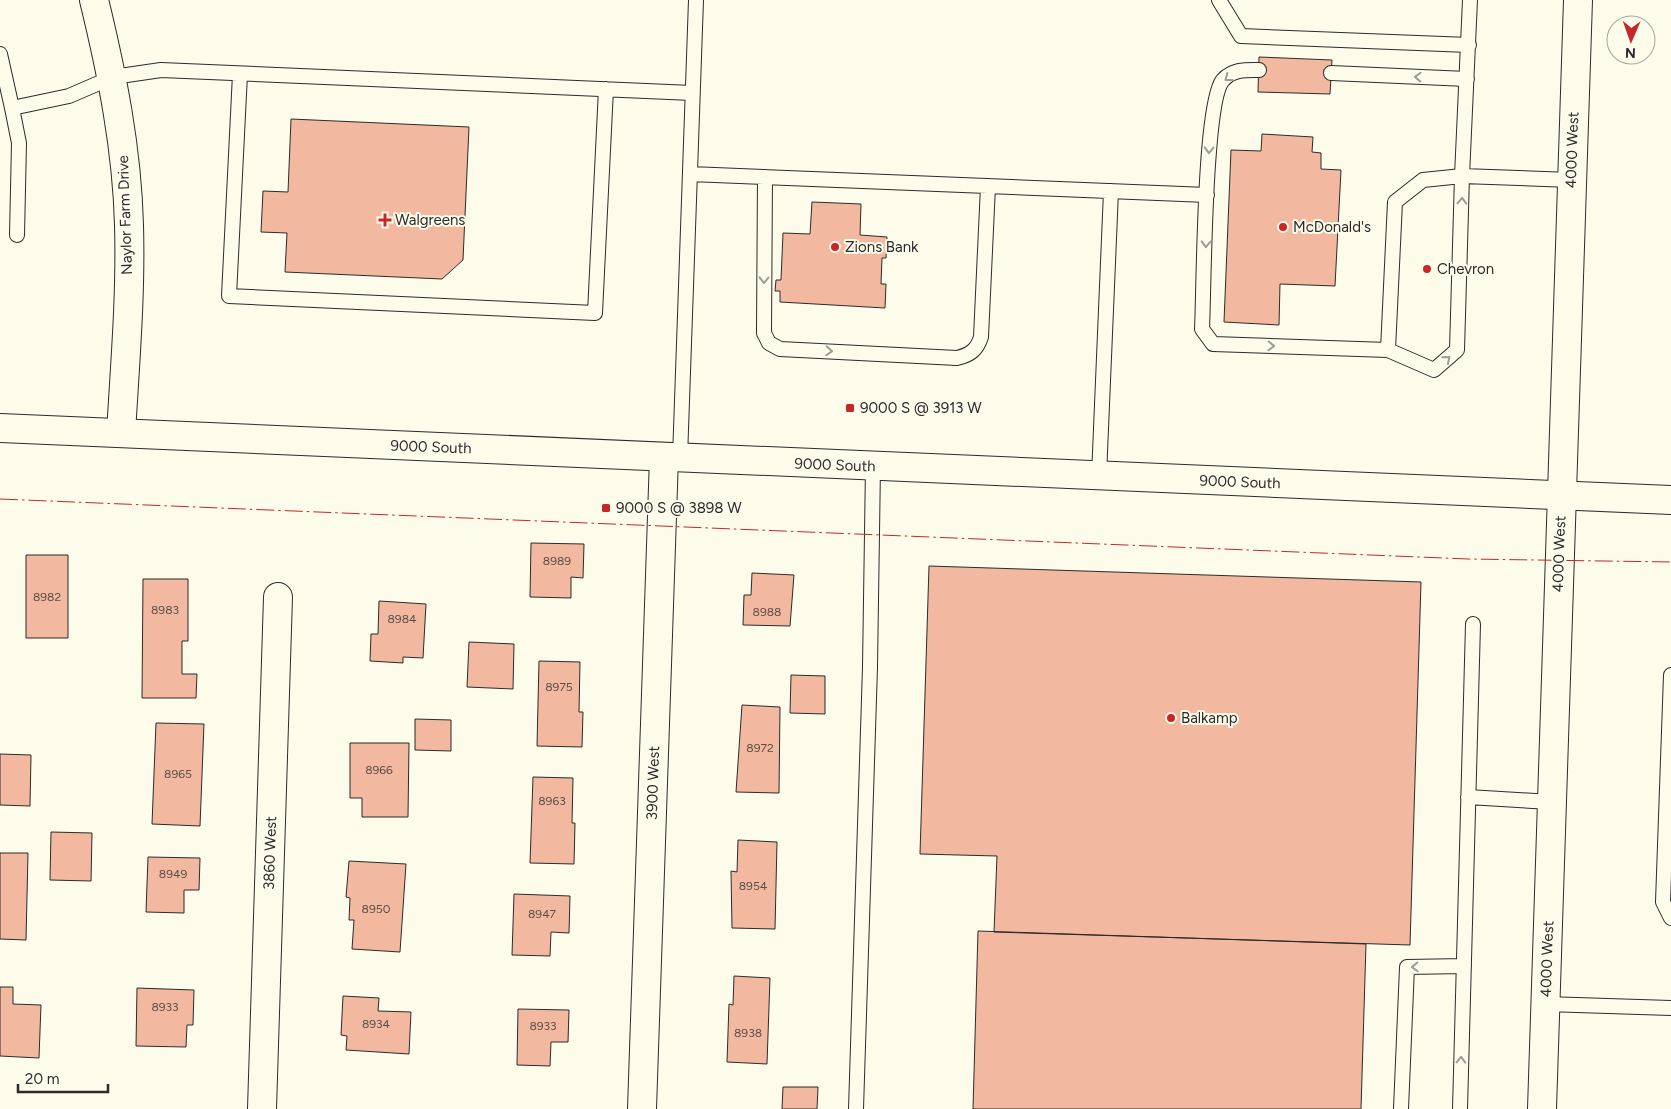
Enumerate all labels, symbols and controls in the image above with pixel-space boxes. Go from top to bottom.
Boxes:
north arrow [1606,15,1656,65]
text: N [1625,44,1636,61]
one-way arrow [1414,71,1422,82]
one-way arrow [1225,72,1234,80]
street label: 4000 West [1562,111,1582,189]
one-way arrow [1204,146,1215,154]
street label: Naylor Farm Drive [114,155,136,275]
one-way arrow [1456,197,1467,205]
place label: Walgreens [395,211,465,229]
marker: Walgreens [379,214,391,226]
place label: McDonald's [1293,218,1371,236]
marker: McDonald's [1277,221,1289,233]
place label: Zions Bank [845,238,919,256]
one-way arrow [1200,240,1211,248]
marker: Zions Bank [829,241,841,253]
place label: Chevron [1437,260,1494,278]
marker: Chevron [1421,263,1433,275]
one-way arrow [759,276,769,284]
one-way arrow [1268,341,1276,352]
one-way arrow [825,346,833,357]
one-way arrow [1441,355,1450,364]
place label: 9000 S @ 3913 W [860,399,982,417]
marker: 9000 S @ 3913 W [844,402,856,414]
street label: 9000 South [390,437,472,457]
street label: 9000 South [794,455,876,475]
street label: 9000 South [1199,472,1281,492]
place label: 9000 S @ 3898 W [616,499,742,517]
marker: 9000 S @ 3898 W [600,502,612,514]
street label: 4000 West [1549,515,1569,593]
house number: 8989 [543,554,571,568]
house number: 8982 [33,590,61,604]
house number: 8983 [151,603,179,617]
house number: 8988 [753,605,781,619]
house number: 8984 [388,612,417,626]
house number: 8975 [545,680,573,694]
place label: Balkamp [1181,709,1238,727]
marker: Balkamp [1165,712,1177,724]
house number: 8972 [746,741,774,755]
street label: 3900 West [643,745,663,820]
house number: 8966 [365,763,393,777]
house number: 8965 [164,767,192,781]
house number: 8963 [538,794,566,808]
street label: 3860 West [260,815,280,890]
house number: 8949 [159,867,187,881]
house number: 8954 [739,879,768,893]
house number: 8950 [362,902,391,916]
house number: 8947 [528,907,557,921]
street label: 4000 West [1537,920,1557,998]
one-way arrow [1411,962,1419,972]
house number: 8933 [151,1000,179,1014]
house number: 8934 [362,1017,391,1031]
house number: 8933 [529,1019,557,1033]
house number: 8938 [734,1026,762,1040]
one-way arrow [1456,1056,1466,1064]
scale bar [18,1062,108,1094]
text: 20 m [25,1070,59,1088]

